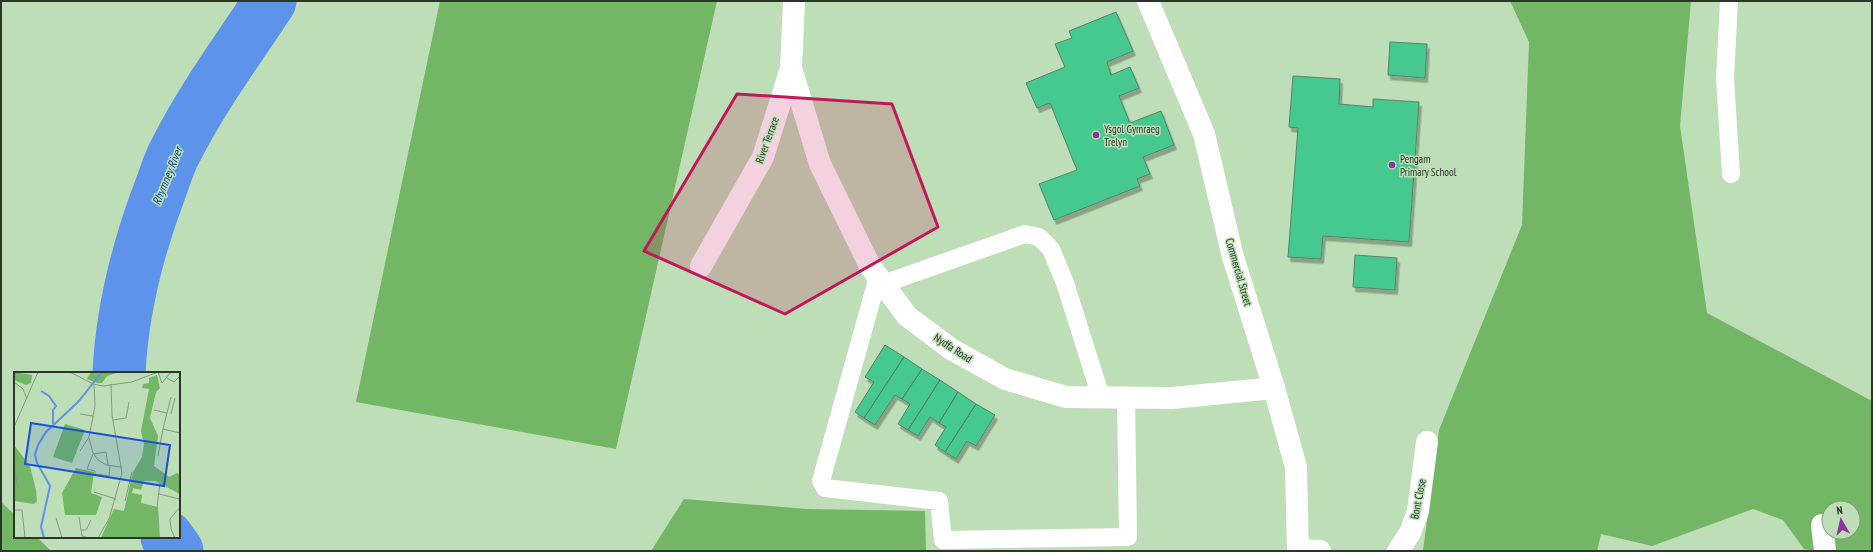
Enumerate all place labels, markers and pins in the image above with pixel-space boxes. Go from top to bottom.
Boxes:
place label: Ysgol Gymraeg Trelyn [1104,122,1160,149]
marker: Ysgol Gymraeg Trelyn [1091,130,1101,140]
place label: Pengam Primary School [1400,152,1457,179]
marker: Pengam Primary School [1387,160,1397,170]

